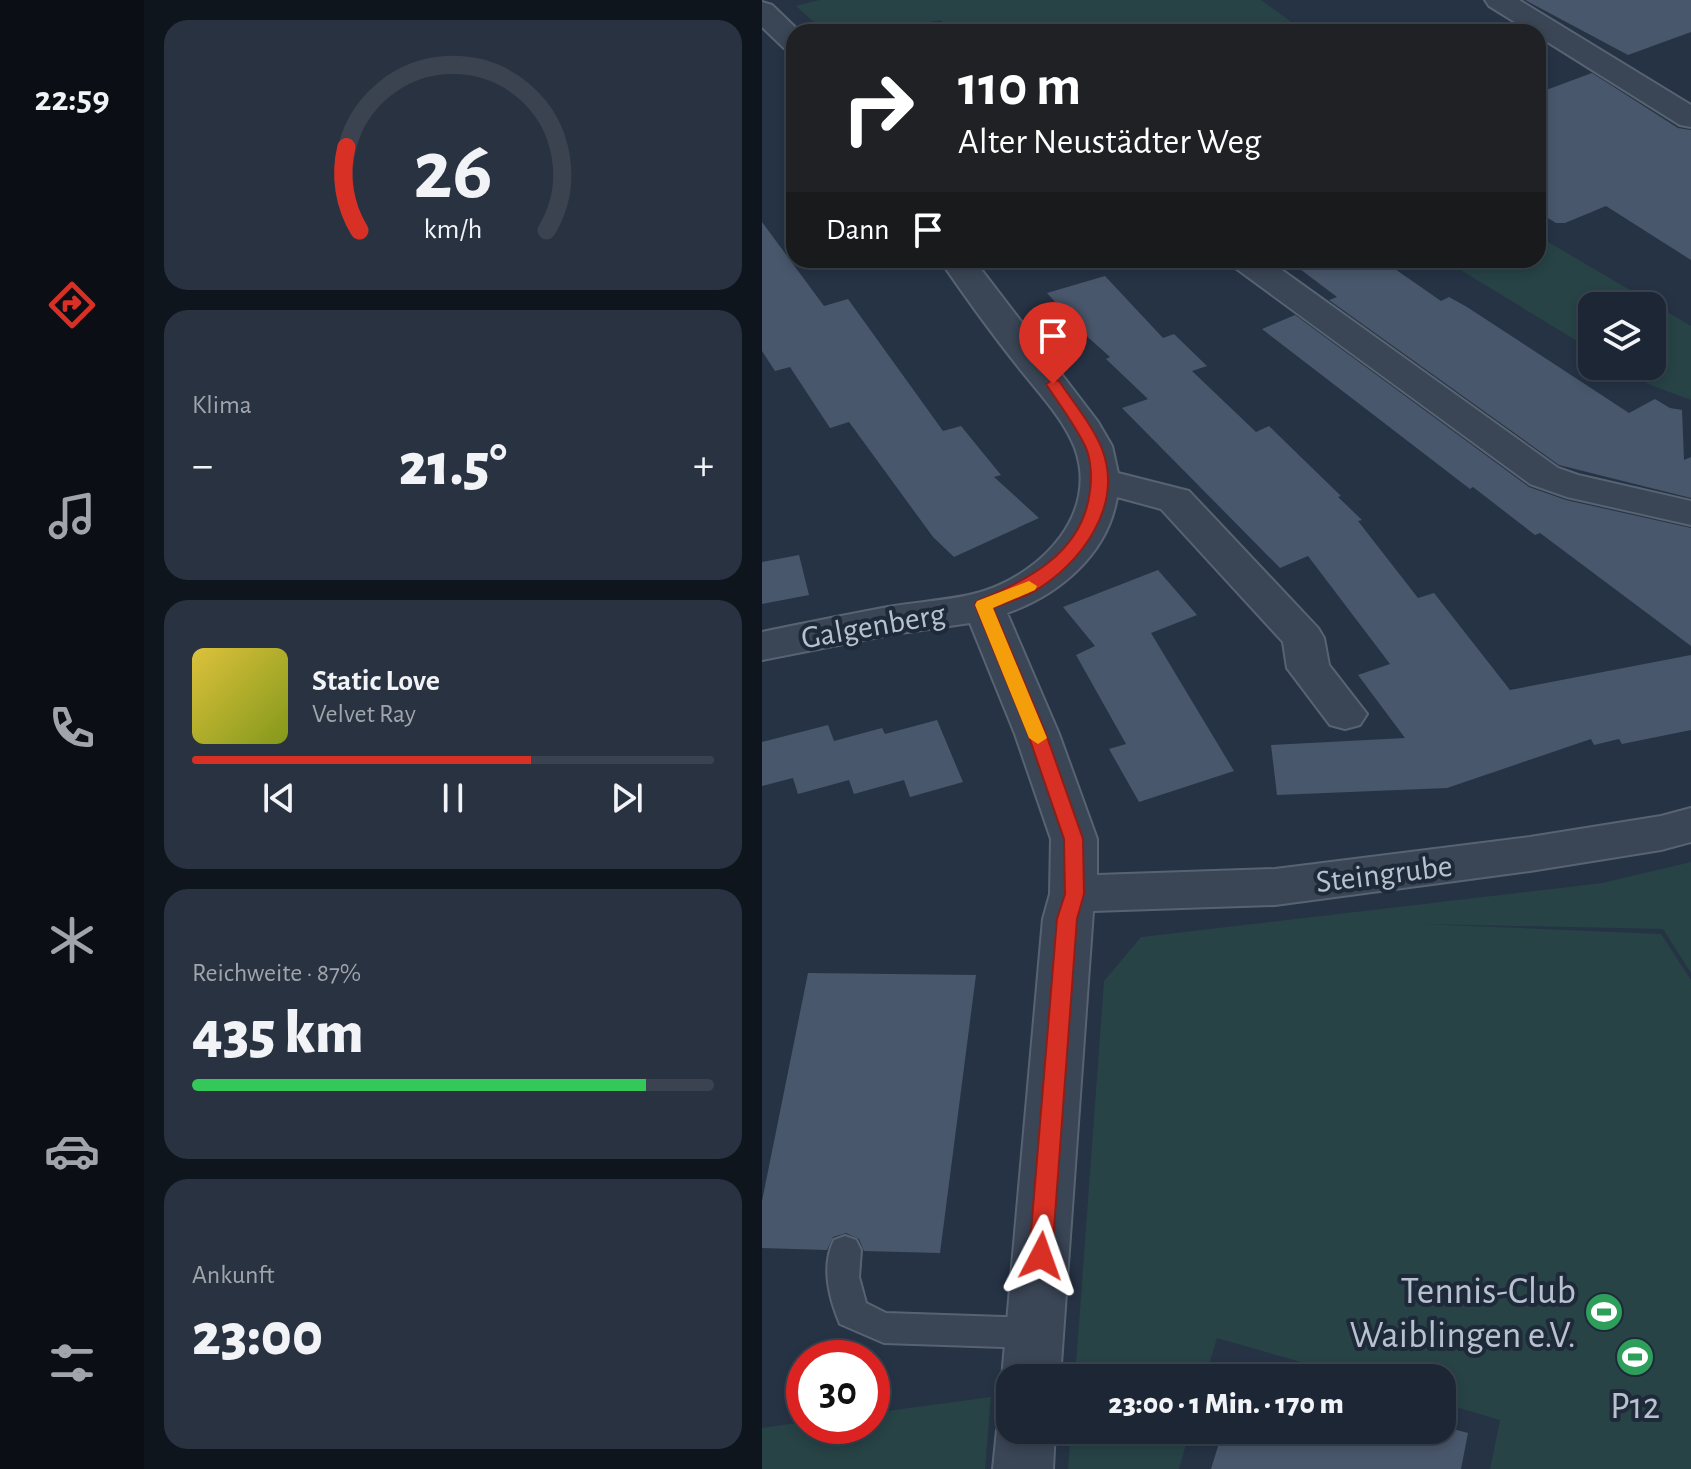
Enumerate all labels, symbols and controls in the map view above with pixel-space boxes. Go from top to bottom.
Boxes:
icon: right [826,56,930,160]
text: 110 m [958,59,1081,115]
text: 22:59 [34,81,110,117]
text: Alter Neustädter Weg [958,124,1261,160]
text: 26 [413,129,493,213]
icon: arrive [906,208,950,252]
text: km/h [424,215,482,244]
text: Dann [826,215,890,245]
icon: directions [44,277,100,333]
map controls [1578,292,1666,380]
button: layers [1578,292,1666,380]
pin [1019,302,1087,384]
icon: arrive [1031,314,1075,358]
text: Klima [192,392,252,418]
text: 21.5° [399,436,507,496]
text: − [192,444,213,488]
text: + [693,444,714,488]
icon: music [44,488,100,544]
street label: Galgenberg [799,598,948,654]
text: Static Love [312,666,440,696]
icon: phone [44,700,100,756]
text: Velvet Ray [312,701,416,727]
icon: previous [257,776,301,820]
icon: pause [431,776,475,820]
icon: next [605,776,649,820]
street label: Steingrube [1314,850,1454,898]
icon: climate [44,912,100,968]
text: Reichweite · 87% [192,960,361,986]
text: 435 km [192,1004,364,1064]
icon: car [44,1123,100,1179]
position arrow [999,1214,1083,1298]
text: Ankunft [192,1262,275,1288]
place label: Tennis-Club Waiblingen e.V. [1349,1273,1576,1355]
sports icon: Tennis-Club Waiblingen e.V. [1583,1291,1625,1333]
text: 23:00 [192,1306,323,1366]
icon: filters [44,1335,100,1391]
sports icon: P12 [1614,1336,1656,1378]
speed limit sign: 30 [786,1340,890,1444]
place label: P12 [1610,1388,1660,1426]
text: 23:00 · 1 Min. · 170 m [1108,1389,1344,1419]

